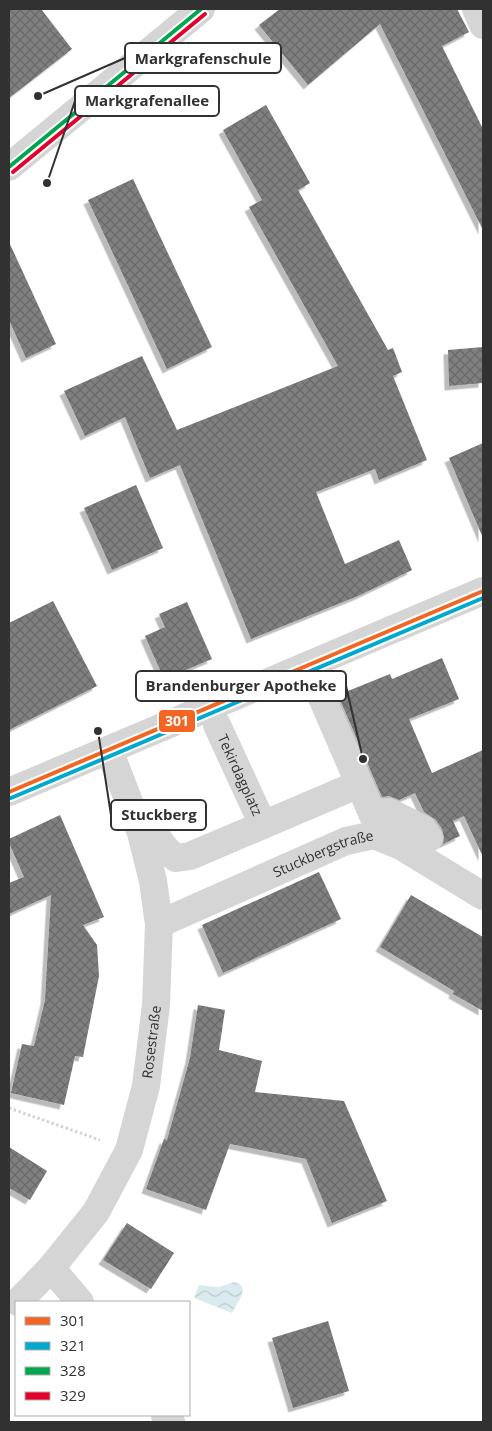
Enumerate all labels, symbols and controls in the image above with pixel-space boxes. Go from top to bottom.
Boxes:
callout: Markgrafenschule [125,43,281,73]
text: Markgrafenschule [135,48,271,68]
callout: Markgrafenallee [75,86,219,116]
text: Markgrafenallee [85,90,209,110]
callout: Brandenburger Apotheke [136,671,346,701]
text: Brandenburger Apotheke [146,675,337,695]
line badge: 301 [158,709,196,733]
text: 301 [165,711,189,730]
street label: Tekirdagplatz [213,731,268,819]
callout: Stuckberg [111,800,206,830]
text: Stuckberg [121,804,197,824]
street label: Stuckbergstraße [270,825,375,881]
street label: Rosestraße [137,1004,165,1080]
legend [15,1301,190,1416]
text: 301 [60,1310,86,1330]
text: 321 [60,1335,86,1355]
text: 328 [60,1360,86,1380]
text: 329 [60,1385,86,1405]

